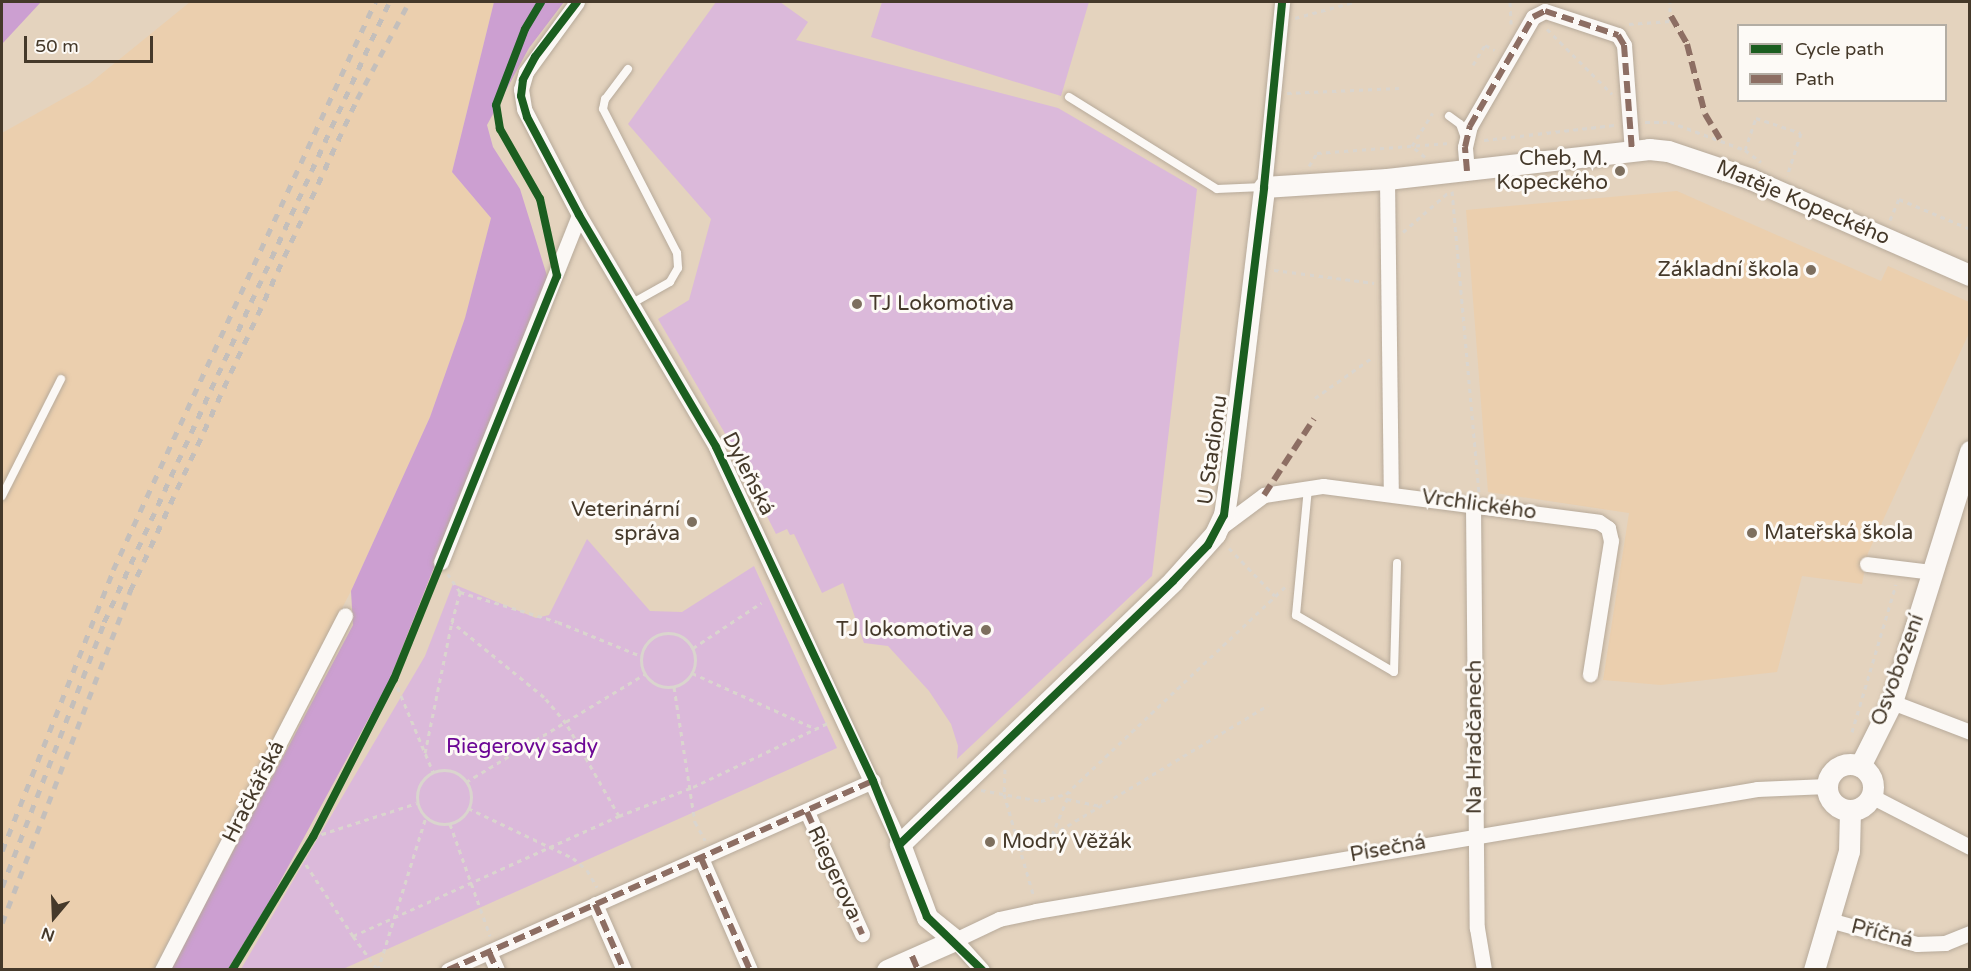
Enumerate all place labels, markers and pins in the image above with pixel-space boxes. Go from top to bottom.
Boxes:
place label: Cheb, M. Kopeckého [1496,146,1608,196]
marker: Cheb, M. Kopeckého [1613,164,1627,178]
place label: Základní škola [1657,257,1799,283]
marker: Základní škola [1804,263,1818,277]
place label: TJ Lokomotiva [869,291,1014,317]
marker: TJ Lokomotiva [850,297,864,311]
place label: Veterinární správa [571,497,680,547]
marker: Veterinární správa [685,515,699,529]
place label: Mateřská škola [1764,520,1913,546]
marker: Mateřská škola [1745,526,1759,540]
place label: TJ lokomotiva [836,617,974,643]
marker: TJ lokomotiva [979,623,993,637]
place label: Modrý Věžák [1002,829,1132,855]
marker: Modrý Věžák [983,835,997,849]

